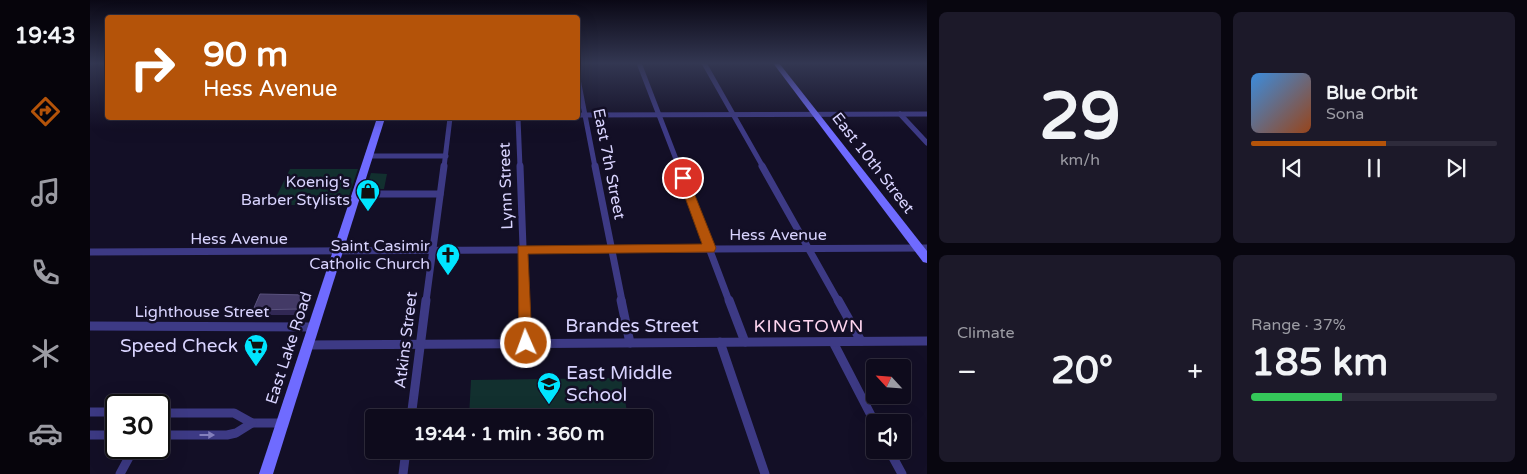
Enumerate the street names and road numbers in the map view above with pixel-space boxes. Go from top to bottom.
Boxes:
street label: East 7th Street [588,107,630,221]
street label: East 10th Street [827,108,919,218]
street label: Lynn Street [494,142,518,230]
street label: Hess Avenue [729,225,827,245]
street label: Hess Avenue [190,229,288,249]
street label: East Lake Road [261,289,317,407]
street label: Atkins Street [390,290,422,390]
street label: Lighthouse Street [135,302,269,322]
street label: Brandes Street [565,315,699,337]

